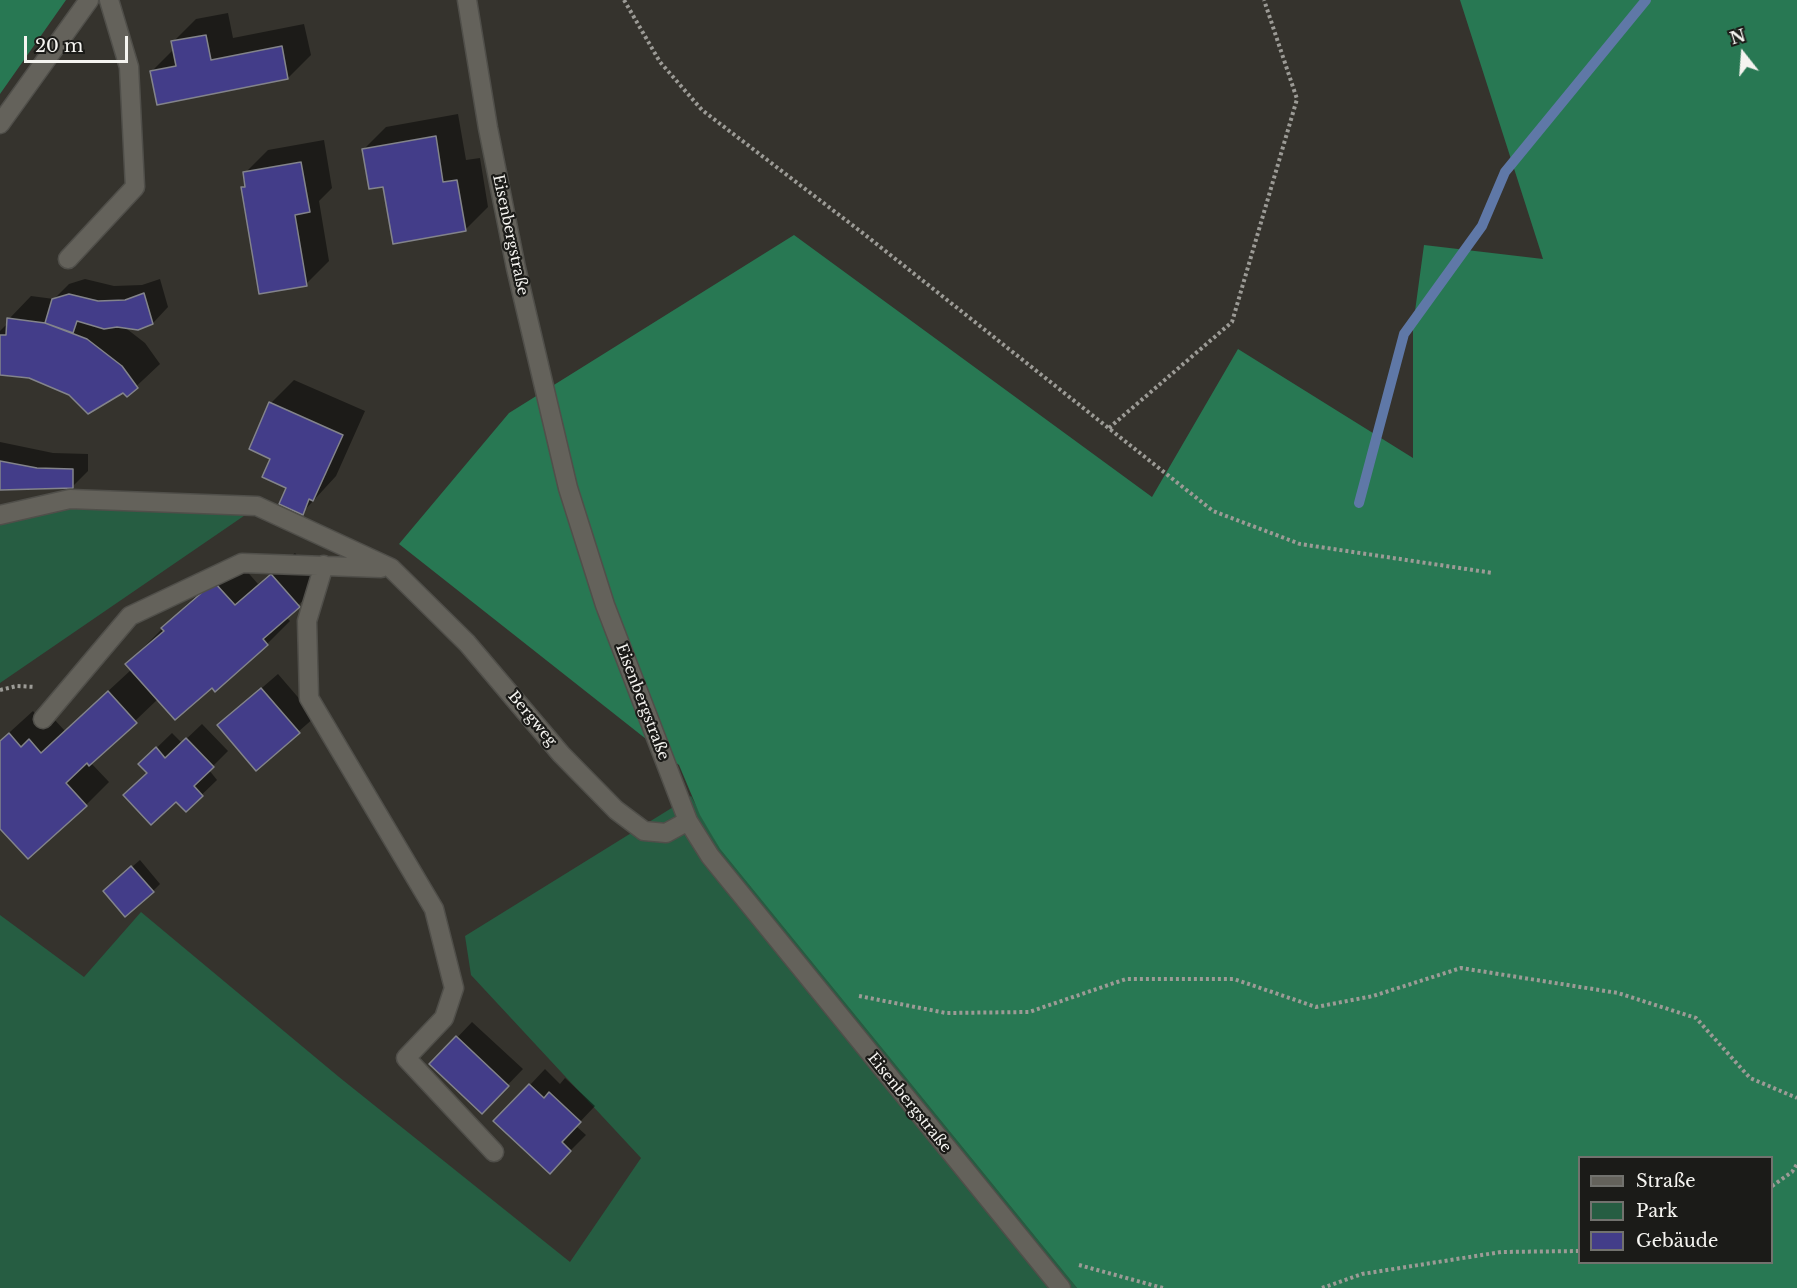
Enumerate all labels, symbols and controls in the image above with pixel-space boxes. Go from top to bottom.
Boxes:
scale bar [27,24,130,62]
north arrow [1713,24,1773,84]
text: N [1728,25,1748,49]
text: 20 m [35,35,83,57]
street label: Eisenbergstraße [488,173,532,297]
street label: Eisenbergstraße [612,641,672,763]
street label: Bergweg [504,688,560,750]
street label: Eisenbergstraße [863,1050,955,1156]
legend [1578,1156,1773,1264]
text: Straße [1636,1170,1696,1192]
text: Park [1636,1200,1678,1222]
text: Gebäude [1636,1230,1718,1252]

